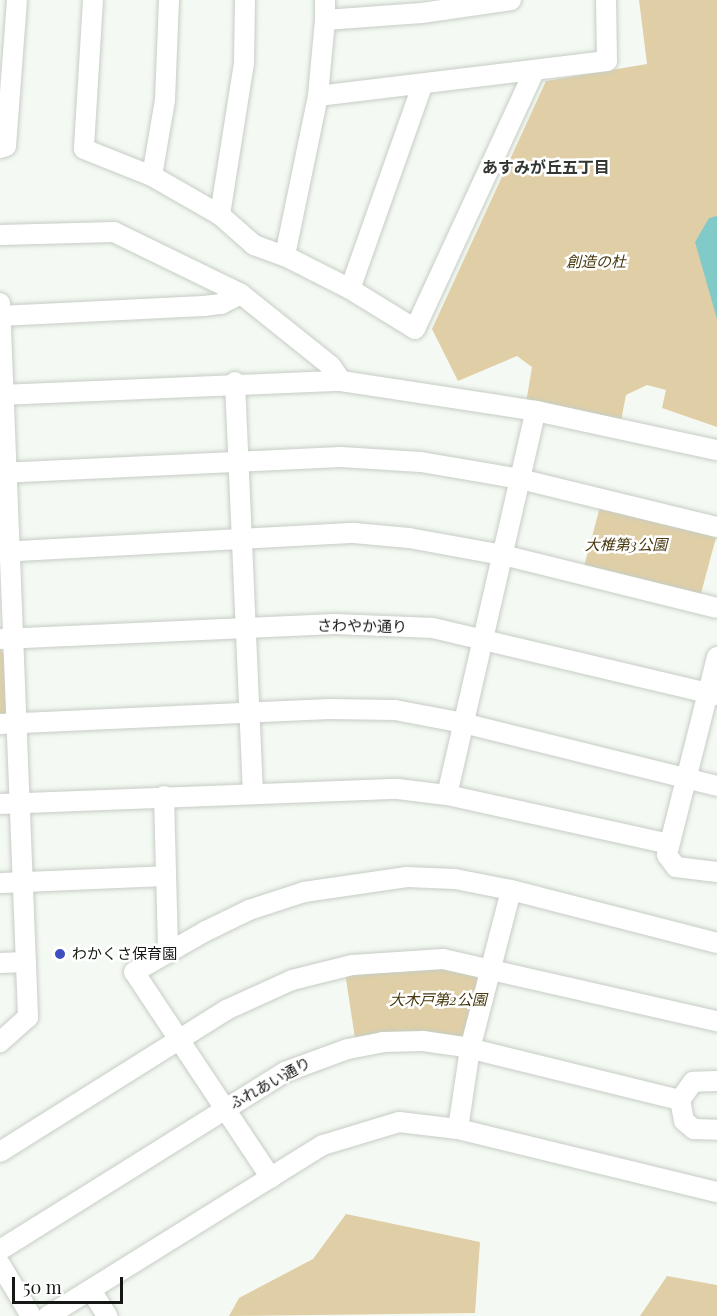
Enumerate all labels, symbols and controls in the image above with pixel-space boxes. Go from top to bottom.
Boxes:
district label: あすみが丘五丁目 [482,157,610,177]
park label: 創造の杜 [566,253,626,271]
park label: 大椎第3公園 [585,536,667,554]
street label: さわやか通り [317,616,407,636]
place label: わかくさ保育園 [72,945,177,963]
marker: わかくさ保育園 [53,947,67,961]
park label: 大木戸第2公園 [389,991,487,1009]
street label: ふれあい通り [226,1053,314,1113]
scale bar [15,1265,126,1303]
text: 50 m [23,1275,62,1299]

